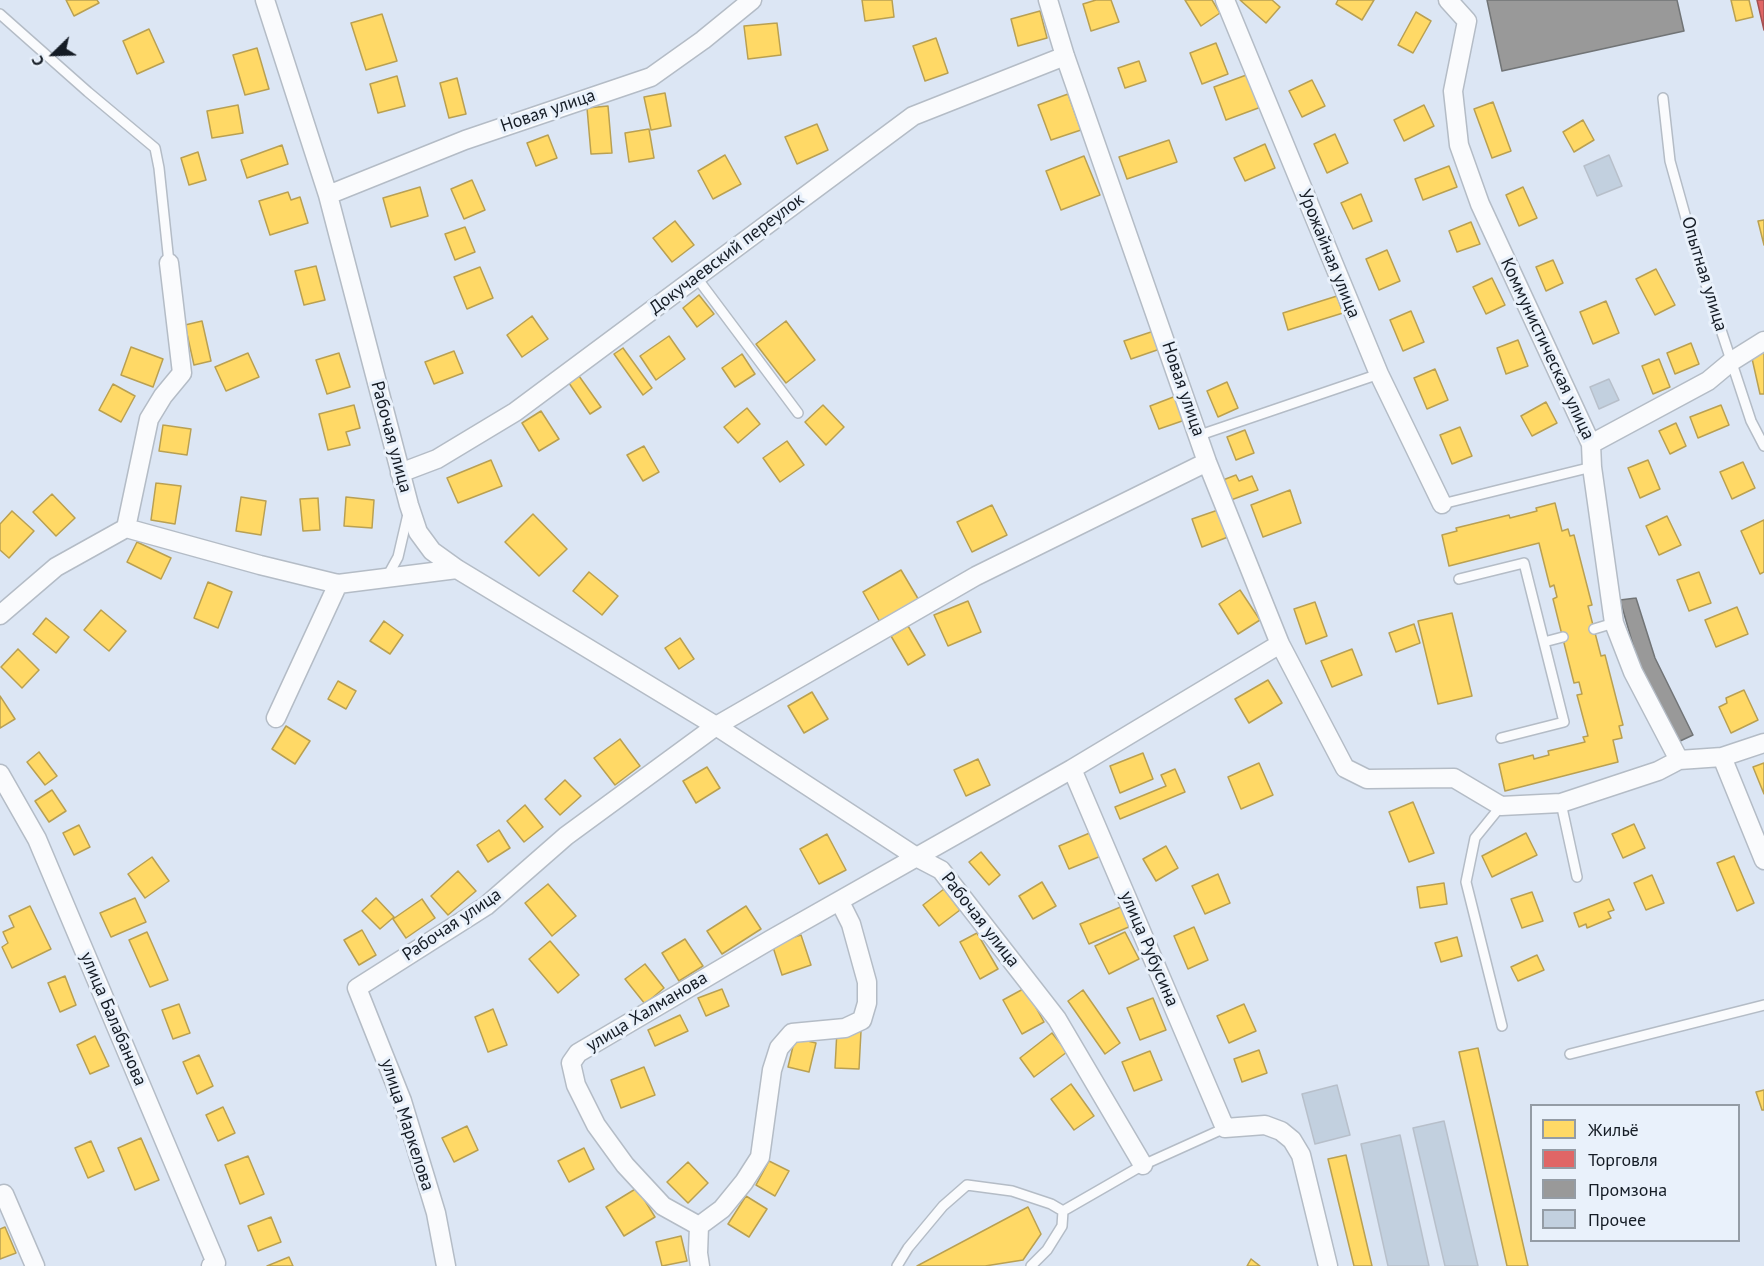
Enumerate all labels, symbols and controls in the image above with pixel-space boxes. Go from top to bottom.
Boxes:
north arrow [24,24,84,84]
text: С [26,53,48,69]
street label: Новая улица [498,85,598,137]
street label: Урожайная улица [1293,187,1365,321]
street label: Докучаевский переулок [645,189,809,319]
street label: Опытная улица [1676,214,1732,334]
street label: Коммунистическая улица [1495,255,1599,443]
street label: Новая улица [1157,339,1209,439]
street label: Рабочая улица [366,379,416,495]
street label: Рабочая улица [936,868,1024,972]
street label: Рабочая улица [398,884,506,966]
street label: улица Рубусина [1115,888,1183,1010]
street label: улица Балабанова [75,949,151,1089]
street label: улица Халманова [582,967,712,1057]
street label: улица Маркелова [376,1056,438,1194]
legend [1530,1104,1740,1242]
text: Жильё [1588,1118,1639,1141]
text: Торговля [1588,1148,1658,1171]
text: Промзона [1588,1178,1667,1201]
text: Прочее [1588,1208,1646,1231]

